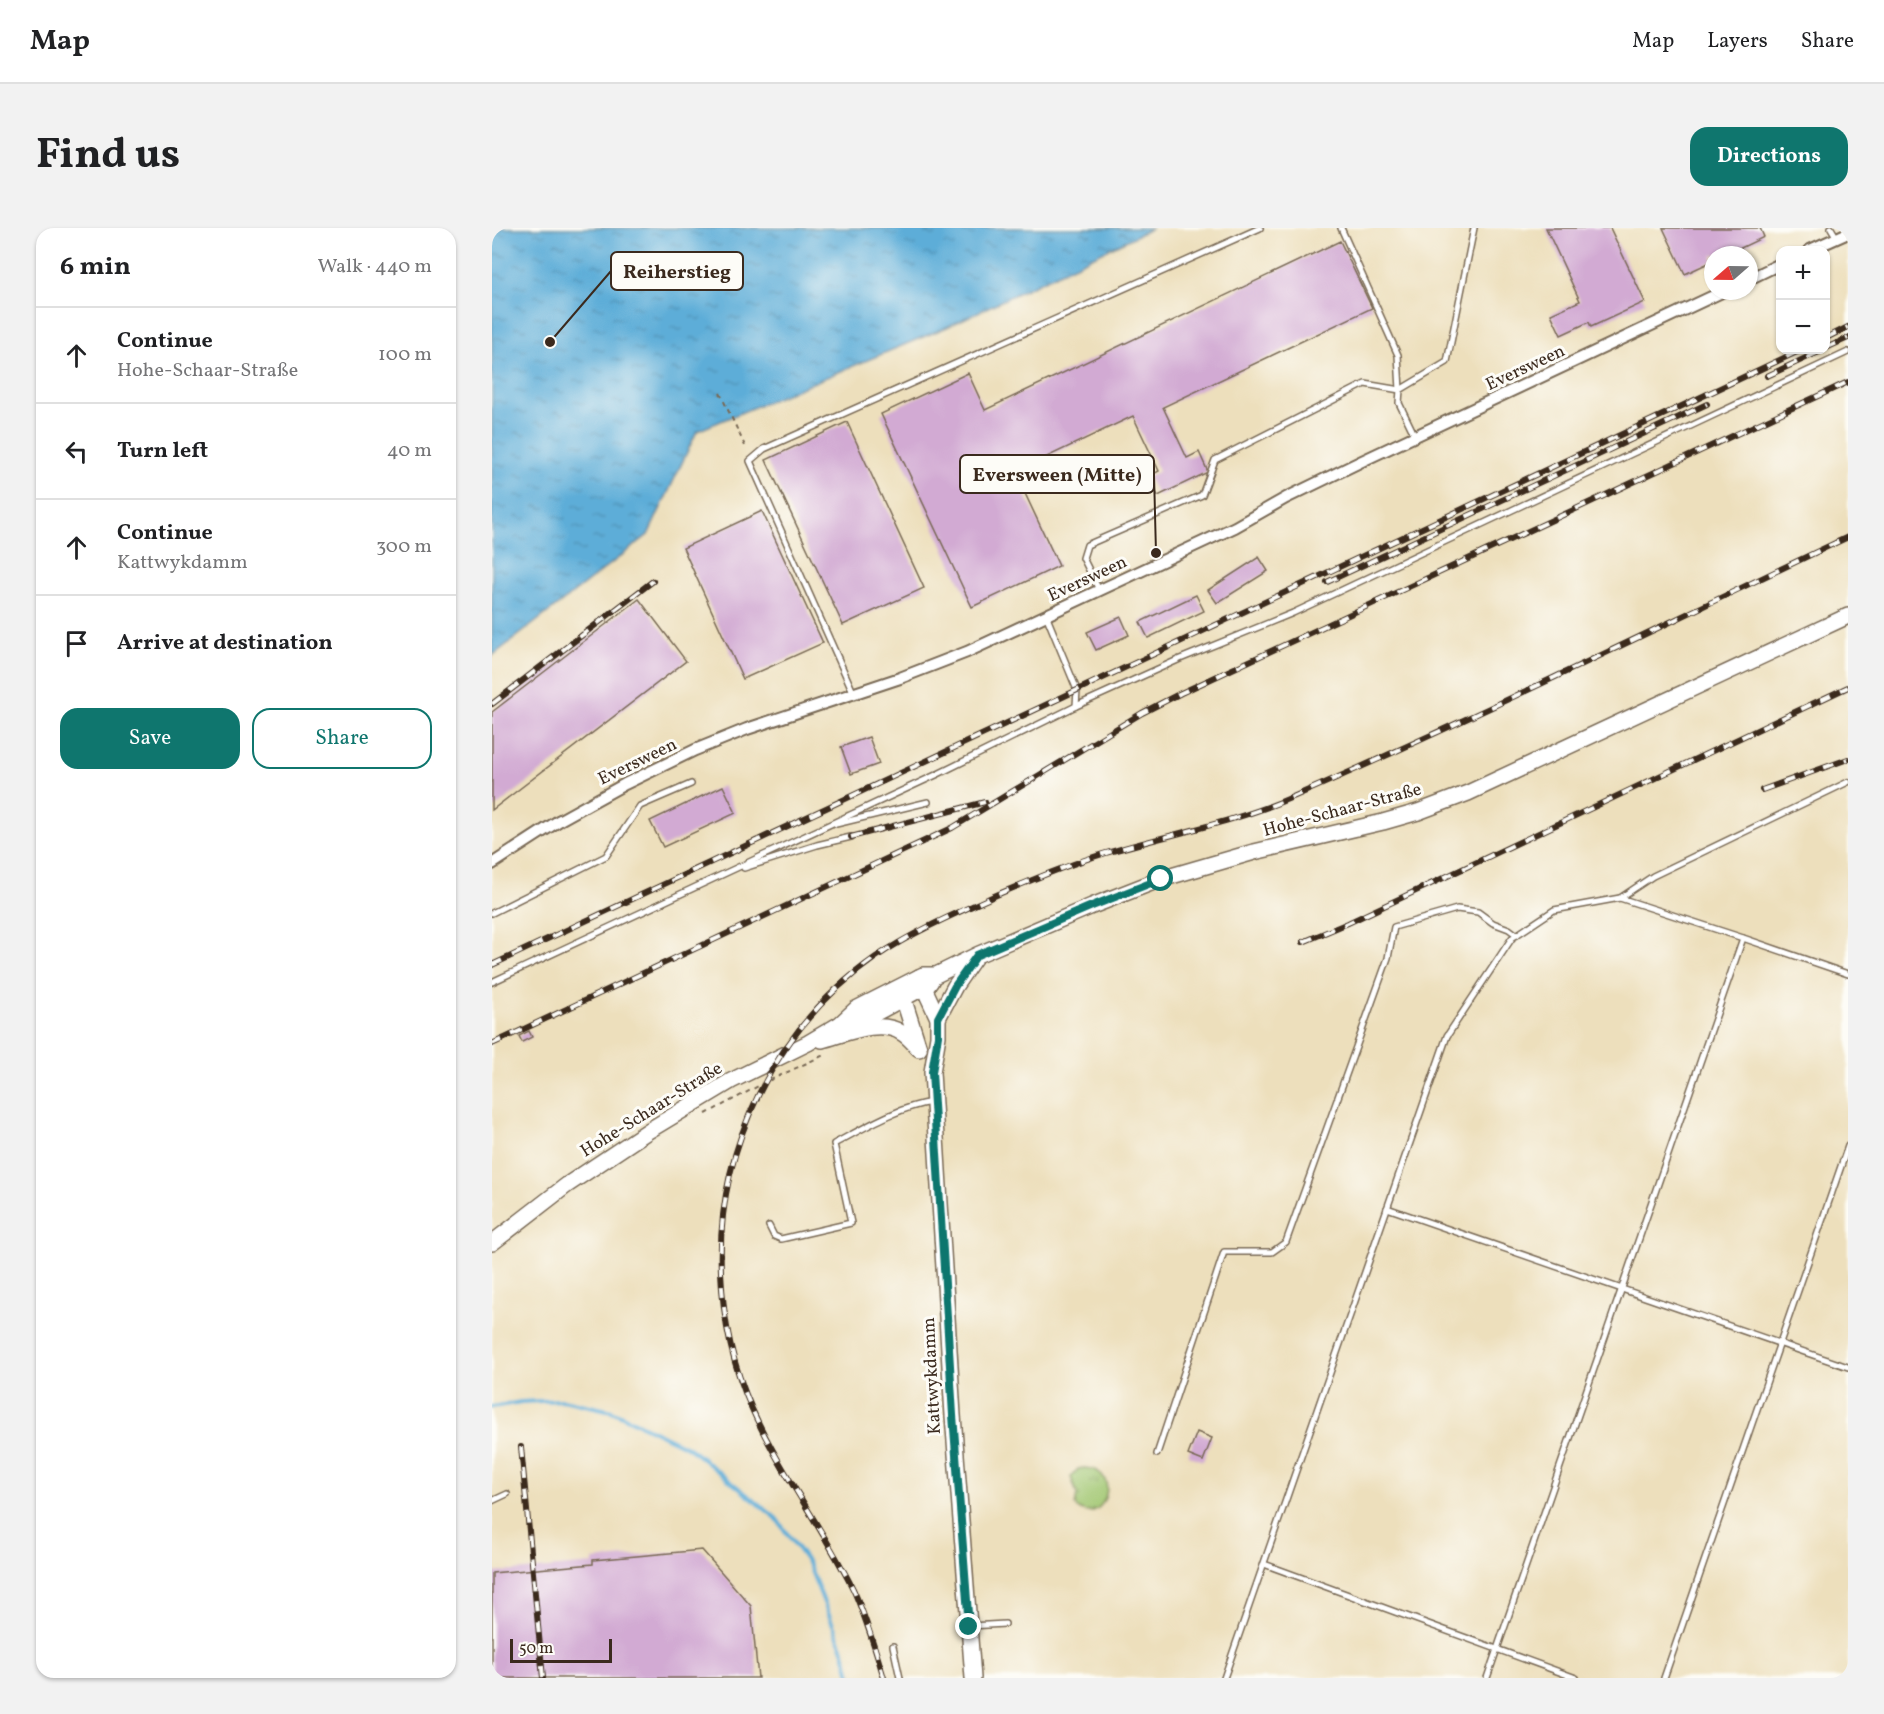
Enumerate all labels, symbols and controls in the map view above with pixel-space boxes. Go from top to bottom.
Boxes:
text: Map [30,22,90,61]
text: Map [1632,27,1674,56]
text: Layers [1707,27,1768,56]
text: Share [1801,27,1854,56]
text: Find us [36,127,180,186]
button: Directions [1690,127,1848,186]
north arrow [1704,246,1758,300]
map controls [1776,246,1830,354]
button: + [1776,246,1830,300]
text: 6 min [60,249,131,285]
callout: Reiherstieg [611,252,743,290]
text: Walk · 440 m [317,253,432,281]
text: Reiherstieg [623,259,731,287]
button: − [1776,300,1830,354]
text: Continue [117,326,213,357]
icon: ahead [60,339,93,372]
street label: Eversween [1482,339,1570,398]
text: 100 m [378,341,432,369]
text: Hohe-Schaar-Straße [117,357,298,385]
icon: left [60,435,93,468]
text: Turn left [117,436,208,467]
text: 40 m [387,437,432,465]
callout: Eversween (Mitte) [960,455,1154,493]
text: Eversween (Mitte) [972,462,1142,490]
text: Continue [117,518,213,549]
icon: ahead [60,531,93,564]
text: 300 m [376,533,432,561]
text: Kattwykdamm [117,549,248,577]
street label: Eversween [1044,550,1132,609]
icon: arrive [60,627,93,660]
text: Arrive at destination [117,628,333,659]
button: Save [60,708,240,769]
button: Share [252,708,432,769]
street label: Eversween [594,732,682,792]
street label: Hohe-Schaar-Straße [1260,777,1424,844]
route start [1147,865,1173,891]
street label: Hohe-Schaar-Straße [576,1056,728,1164]
street label: Kattwykdamm [917,1317,948,1435]
route end [955,1613,981,1639]
scale bar [510,1636,612,1664]
text: 50 m [519,1638,553,1660]

